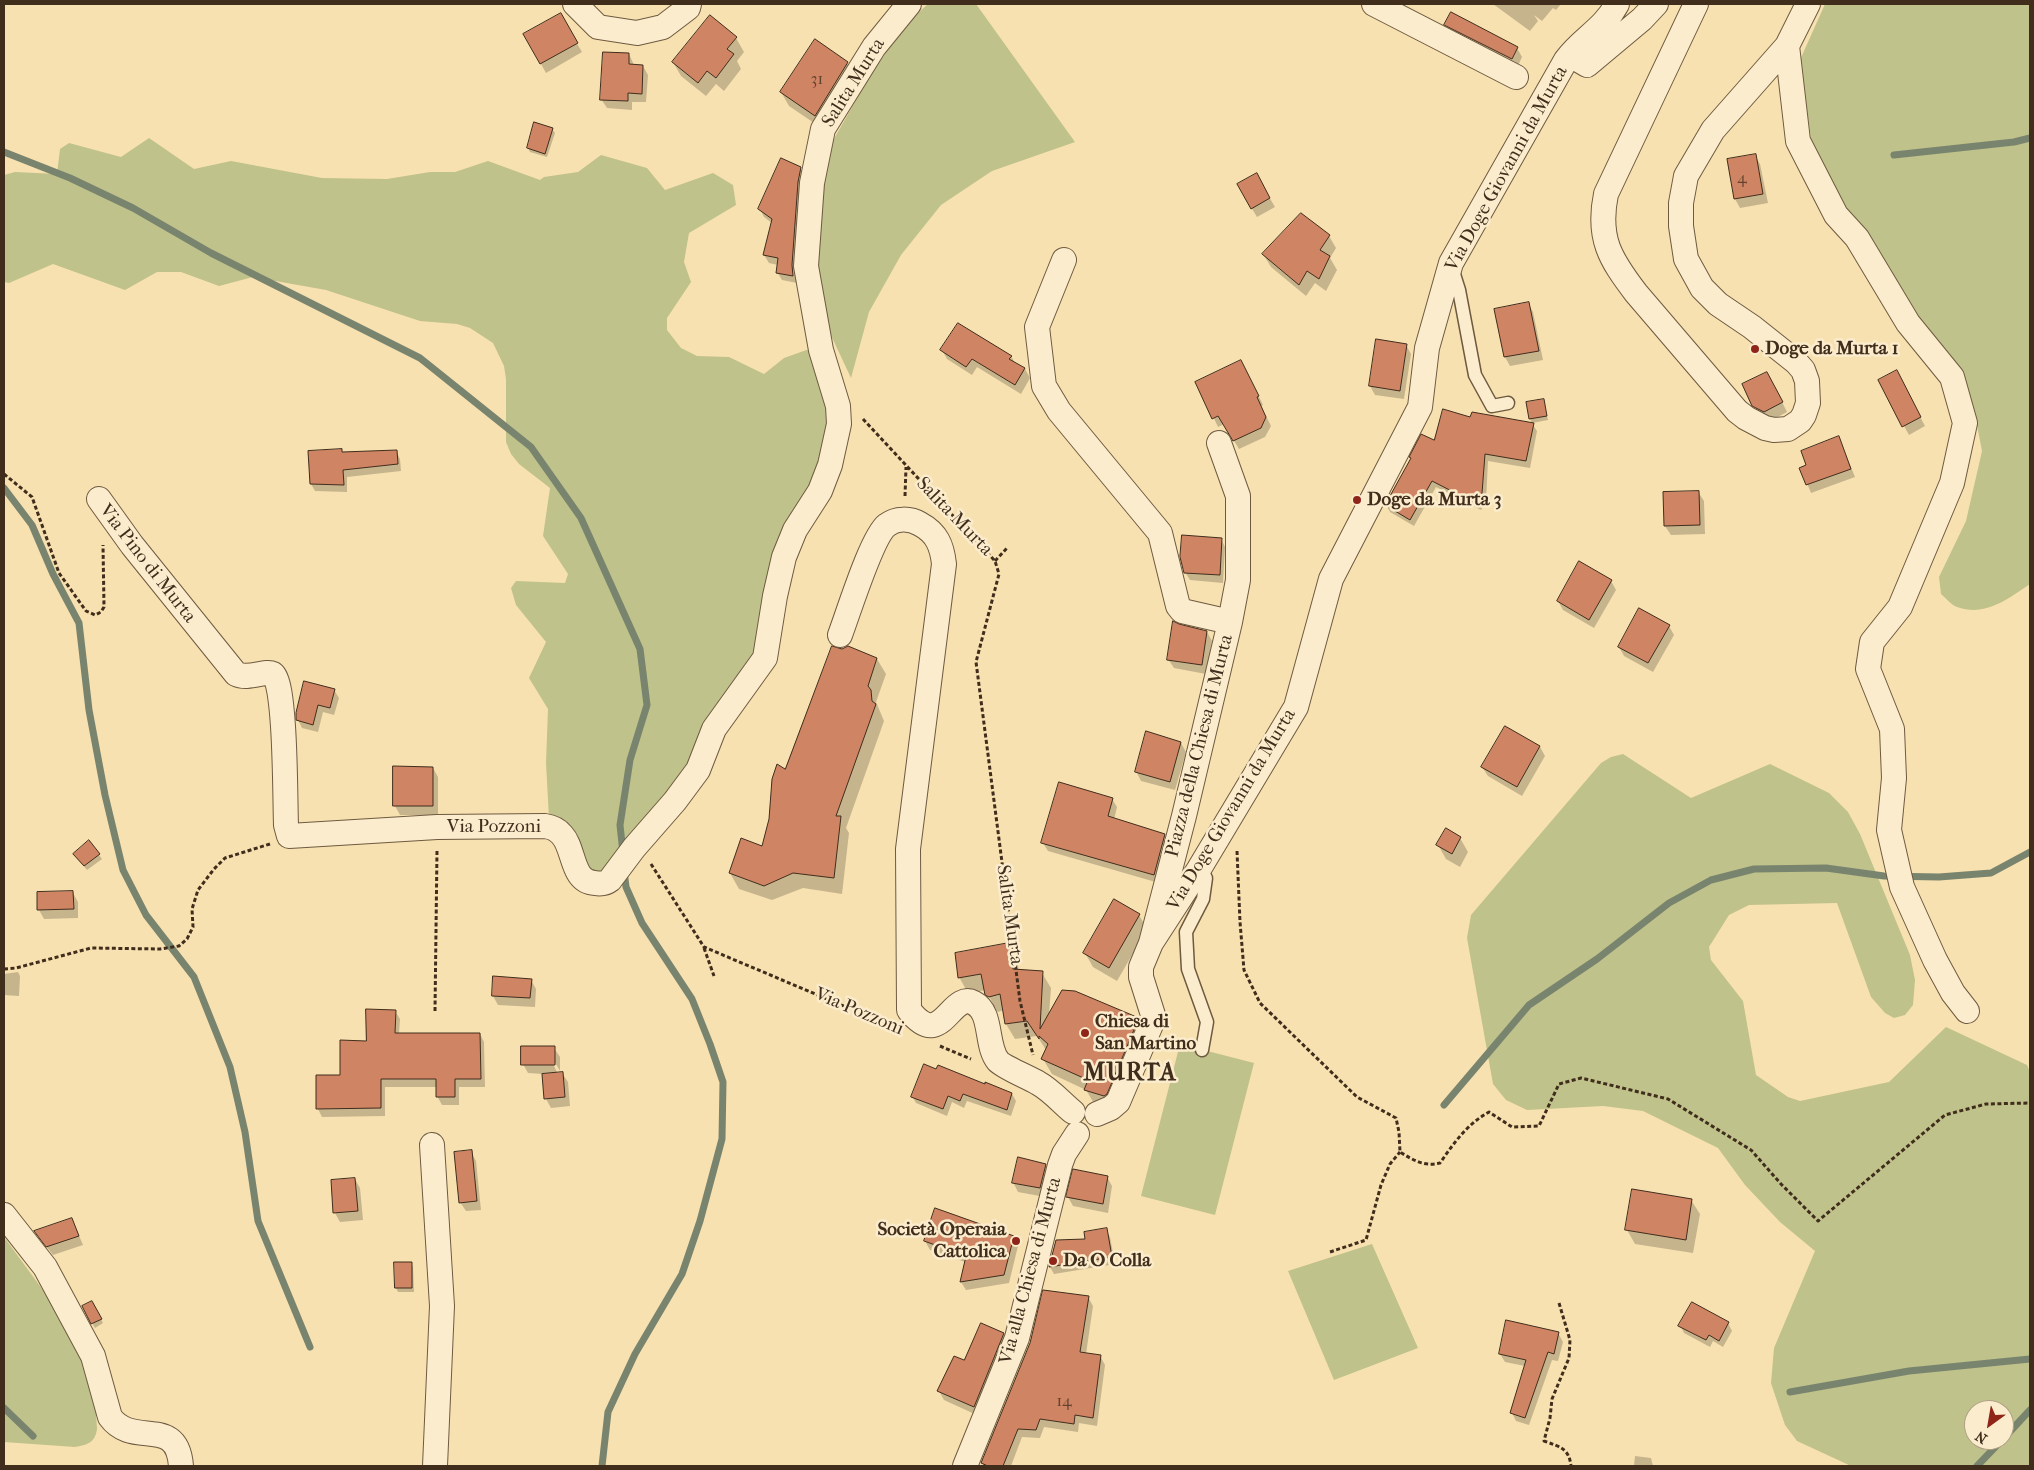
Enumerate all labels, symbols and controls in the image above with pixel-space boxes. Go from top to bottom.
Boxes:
street label: Salita Murta [818,34,890,132]
street label: Via Doge Giovanni da Murta [1441,62,1573,276]
house number: 31 [811,70,823,90]
house number: 4 [1737,169,1747,189]
place label: Doge da Murta 1 [1765,338,1898,360]
marker: Doge da Murta 1 [1749,343,1761,355]
street label: Salita Murta [911,473,997,561]
place label: Doge da Murta 3 [1367,489,1502,511]
marker: Doge da Murta 3 [1351,494,1363,506]
street label: Via Pino di Murta [94,500,200,628]
street label: Piazza della Chiesa di Murta [1161,632,1239,860]
street label: Via Doge Giovanni da Murta [1163,705,1301,915]
street label: Via Pozzoni [447,816,541,838]
street label: Salita Murta [991,864,1027,966]
street label: Via Pozzoni [811,983,907,1041]
place label: Chiesa di San Martino [1095,1011,1196,1055]
marker: Chiesa di San Martino [1079,1027,1091,1039]
district label: MURTA [1083,1060,1177,1088]
street label: Via alla Chiesa di Murta [995,1175,1067,1367]
place label: Società Operaia Cattolica [877,1219,1006,1263]
marker: Società Operaia Cattolica [1010,1235,1022,1247]
place label: Da O Colla [1063,1250,1151,1272]
marker: Da O Colla [1047,1255,1059,1267]
house number: 14 [1056,1392,1072,1412]
north arrow [1964,1400,2014,1450]
text: N [1972,1427,1990,1447]

